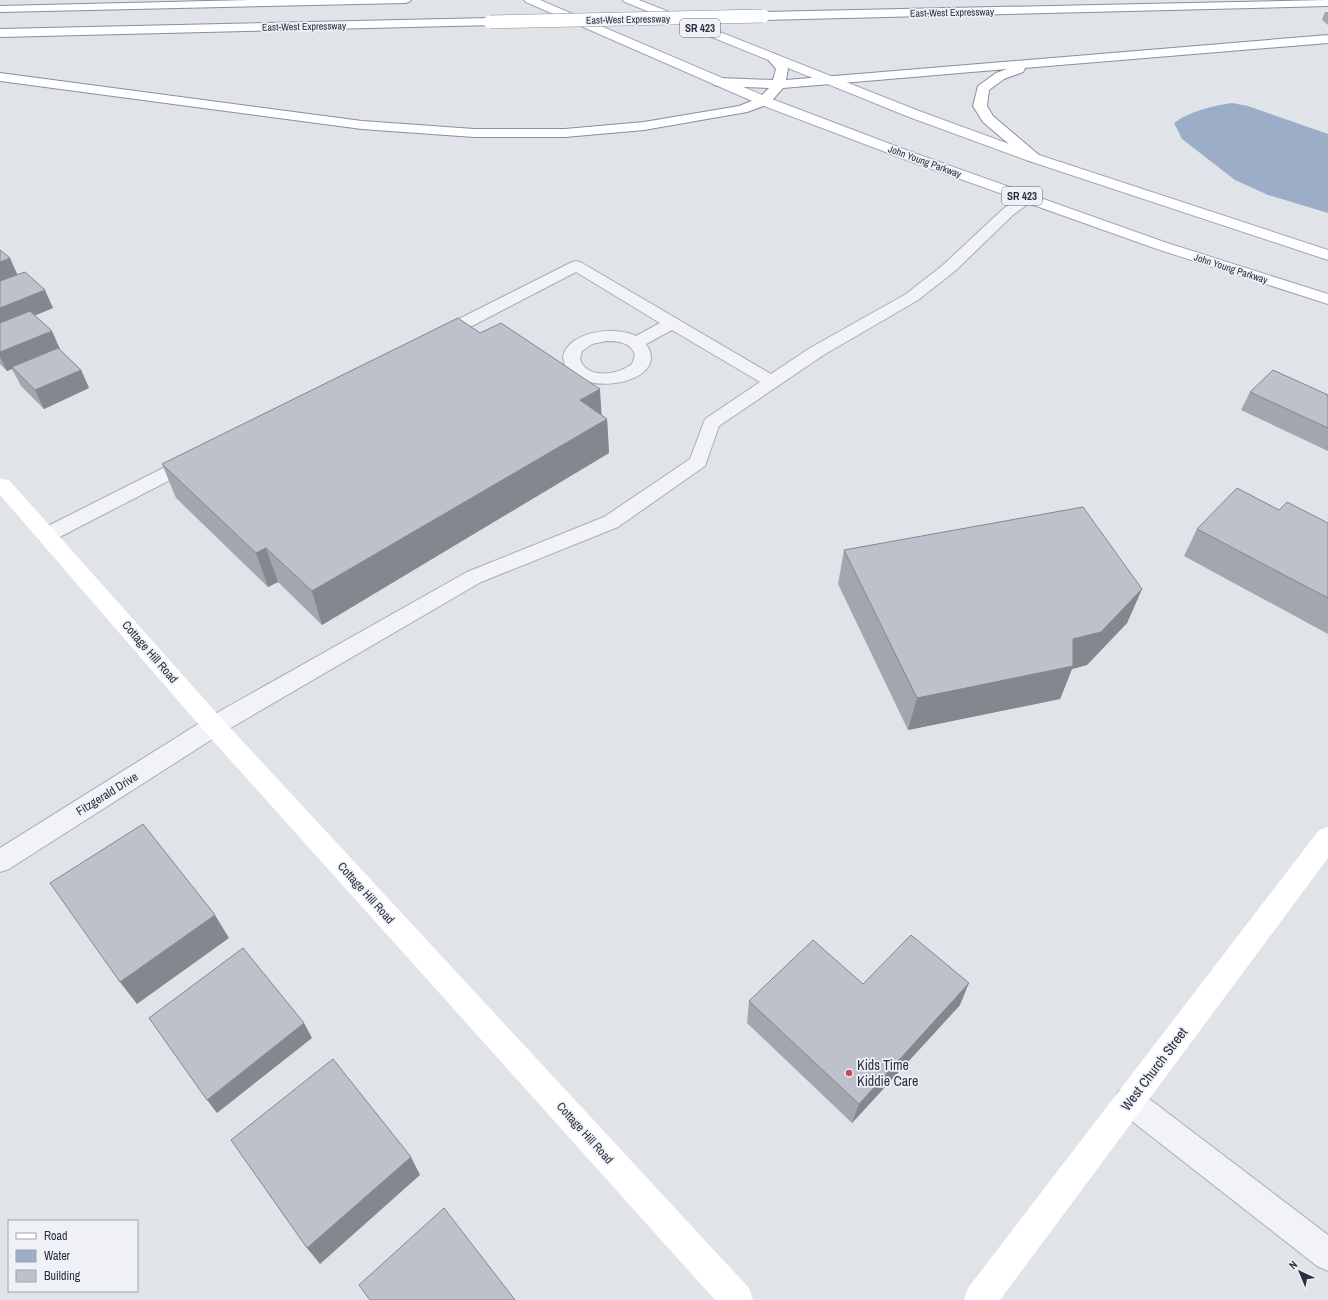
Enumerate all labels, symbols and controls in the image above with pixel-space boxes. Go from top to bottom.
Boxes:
street label: East-West Expressway [910,5,995,20]
street label: East-West Expressway [586,12,671,27]
street label: East-West Expressway [262,19,347,34]
road number: SR 423 [680,19,720,37]
street label: John Young Parkway [887,142,964,181]
road number: SR 423 [1002,187,1042,205]
street label: John Young Parkway [1192,250,1270,287]
street label: Cottage Hill Road [118,617,182,687]
street label: Fitzgerald Drive [73,769,141,819]
street label: Cottage Hill Road [334,859,398,927]
street label: West Church Street [1117,1024,1191,1114]
place label: Kids Time Kiddie Care [857,1056,918,1090]
marker: Kids Time Kiddie Care [844,1068,854,1078]
street label: Cottage Hill Road [553,1099,617,1167]
legend [8,1220,138,1292]
text: Road [44,1228,68,1244]
text: Water [44,1248,71,1264]
north arrow [1280,1252,1320,1292]
text: N [1286,1258,1300,1272]
text: Building [44,1268,81,1284]

